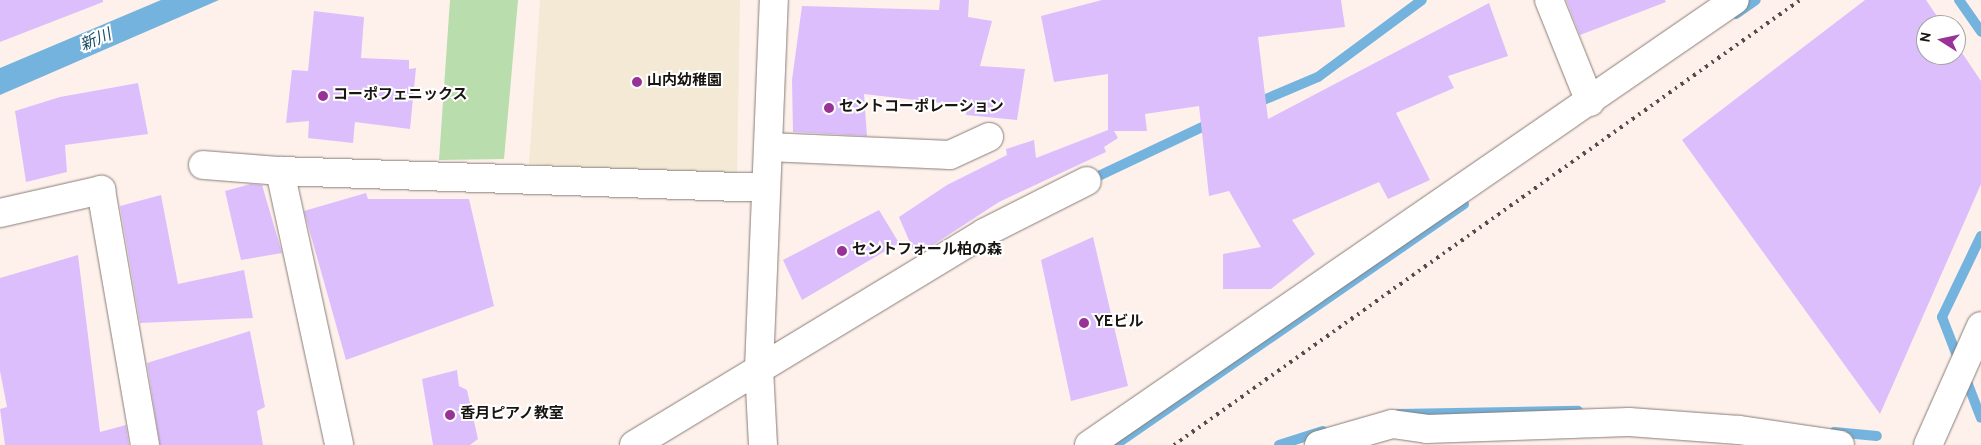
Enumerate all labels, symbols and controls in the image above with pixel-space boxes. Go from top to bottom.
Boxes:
north arrow [1916,15,1966,65]
water label: 新川 [78,26,114,56]
text: N [1917,31,1936,44]
place label: 山内幼稚園 [647,73,722,91]
marker: 山内幼稚園 [631,76,643,88]
place label: コーポフェニックス [333,87,468,105]
marker: コーポフェニックス [317,90,329,102]
place label: セントコーポレーション [839,99,1004,117]
marker: セントコーポレーション [823,102,835,114]
place label: セントフォール柏の森 [852,242,1002,260]
marker: セントフォール柏の森 [836,245,848,257]
place label: YEビル [1094,314,1143,332]
marker: YEビル [1078,317,1090,329]
place label: 香月ピアノ教室 [460,406,565,424]
marker: 香月ピアノ教室 [444,409,456,421]

